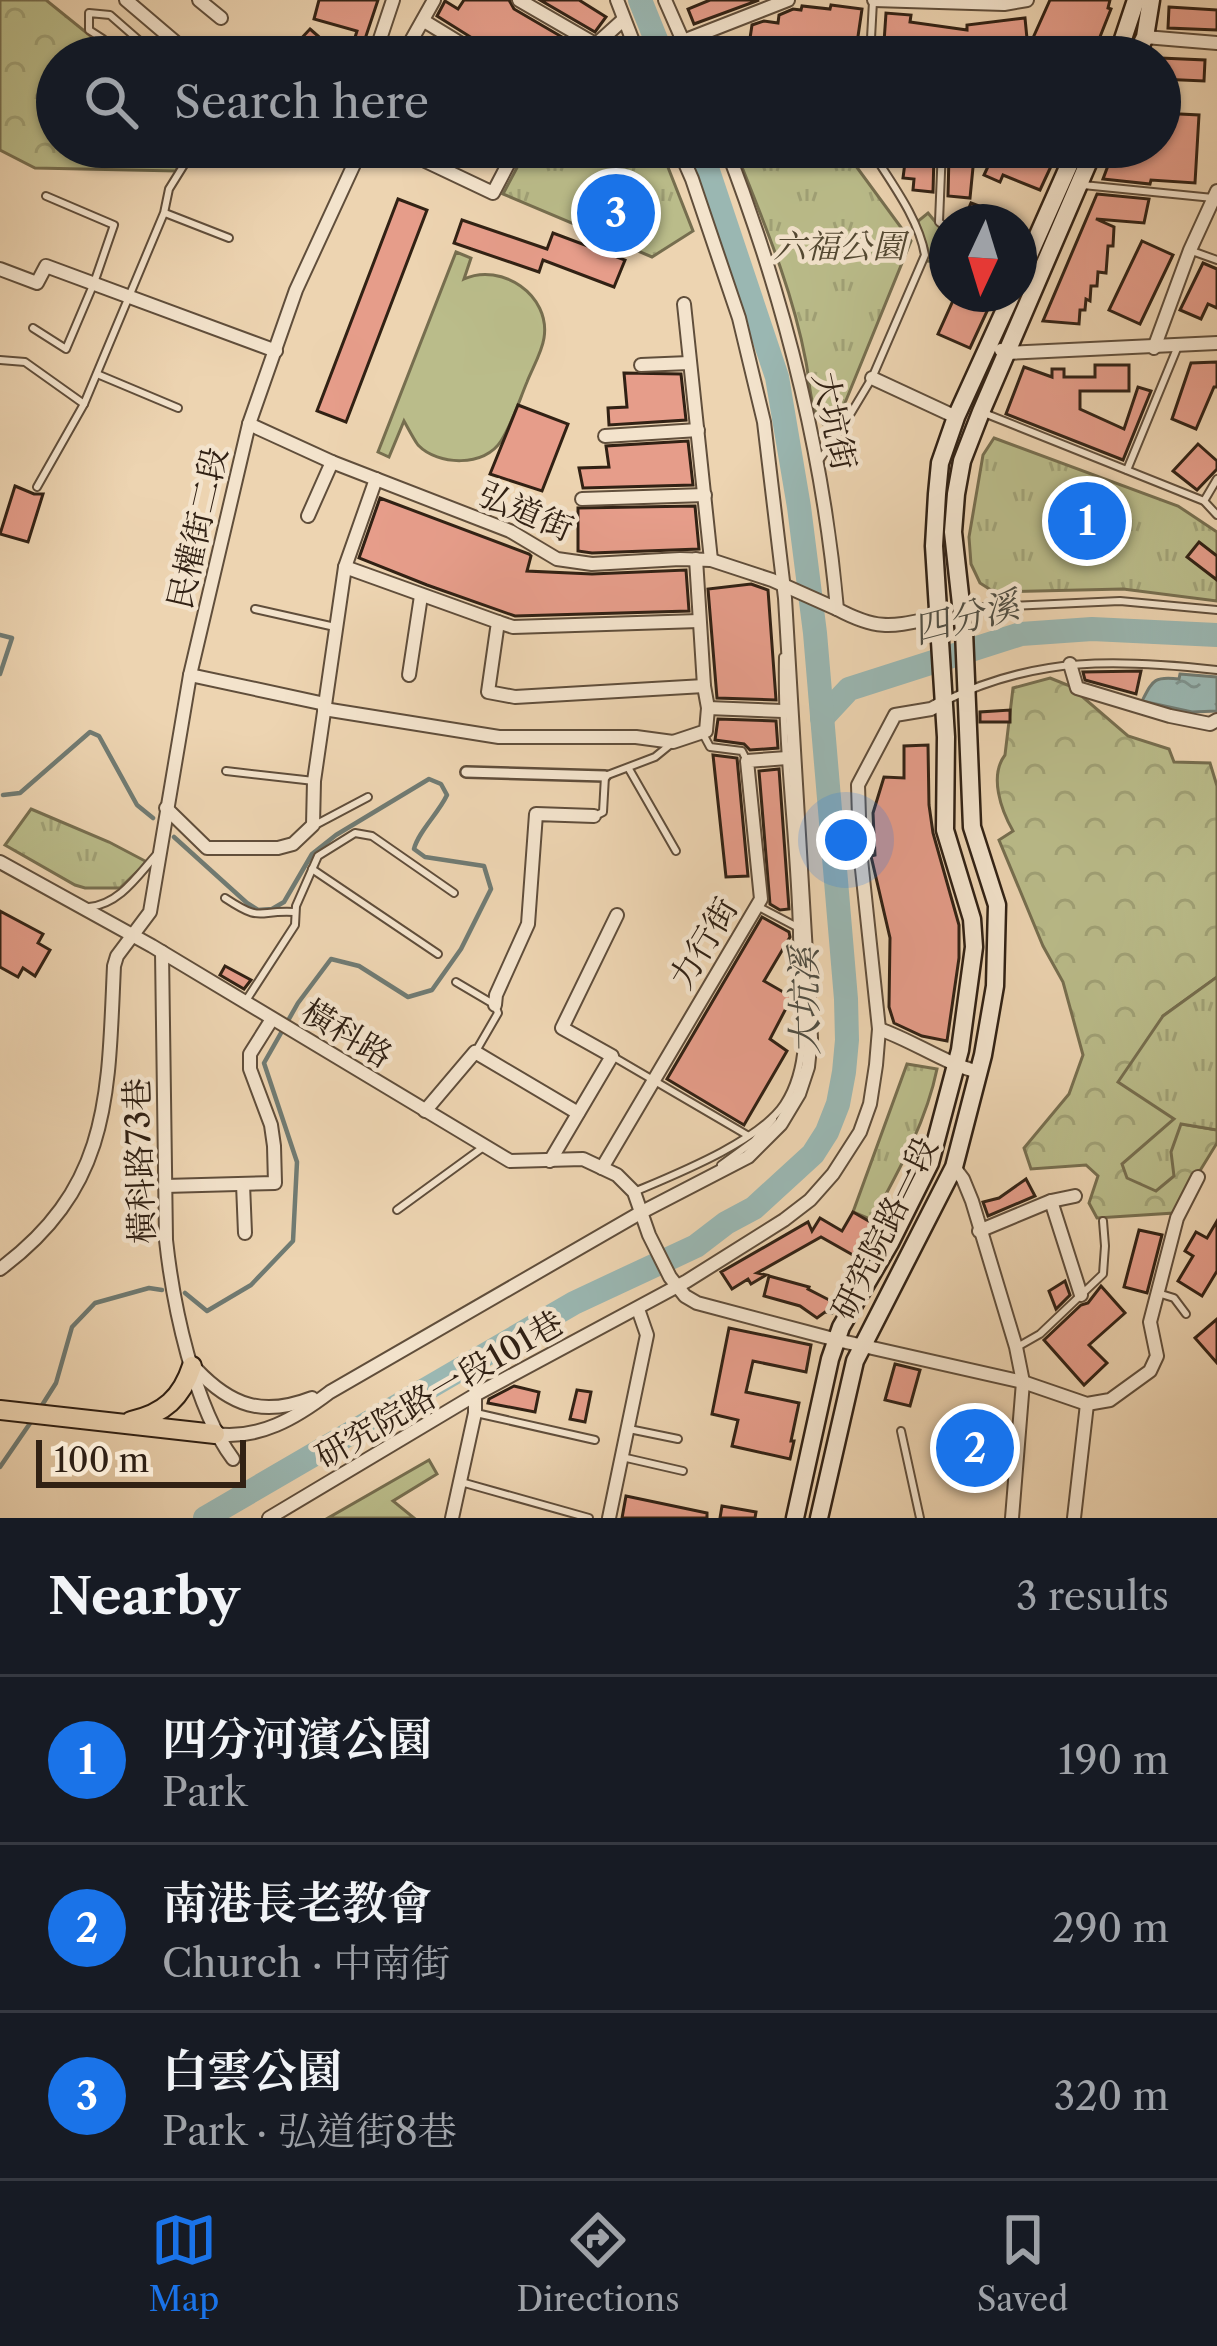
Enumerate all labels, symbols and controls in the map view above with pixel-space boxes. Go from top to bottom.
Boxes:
search box [36,36,1181,168]
icon: search [78,69,144,135]
text: Search here [174,74,429,130]
pin: 3 [577,168,655,258]
north arrow [929,204,1037,312]
park label: 六福公園 [773,226,910,267]
street label: 大坑街 [804,368,865,474]
street label: 民權街二段 [159,443,236,613]
street label: 弘道街 [472,473,579,550]
pin: 1 [1048,476,1126,566]
water label: 四分溪 [908,581,1028,652]
your location [816,810,876,870]
street label: 力行街 [660,890,746,996]
water label: 大坑溪 [781,943,827,1055]
street label: 橫科路 [294,990,400,1076]
street label: 橫科路73巷 [116,1077,163,1245]
street label: 研究院路一段 [823,1130,946,1326]
street label: 研究院路一段101巷 [308,1302,571,1477]
pin: 2 [936,1403,1014,1493]
scale bar [36,1434,246,1487]
text: 100 m [54,1440,149,1481]
text: Nearby [48,1565,240,1627]
text: 3 results [1016,1572,1169,1620]
text: 四分河濱公園 [162,1711,432,1767]
text: 1 [78,1736,96,1784]
text: 190 m [1058,1736,1169,1784]
text: Park [162,1768,247,1816]
text: 南港長老教會 [162,1875,432,1931]
text: 2 [75,1904,99,1952]
text: 290 m [1052,1904,1169,1952]
text: Church · 中南街 [162,1939,450,1987]
text: 白雲公園 [162,2043,342,2099]
text: 3 [76,2072,98,2120]
text: 320 m [1054,2072,1169,2120]
text: Park · 弘道街8巷 [162,2107,457,2155]
tab: Map [149,2207,219,2320]
tab: Directions [517,2207,680,2320]
tab: Saved [977,2207,1068,2320]

